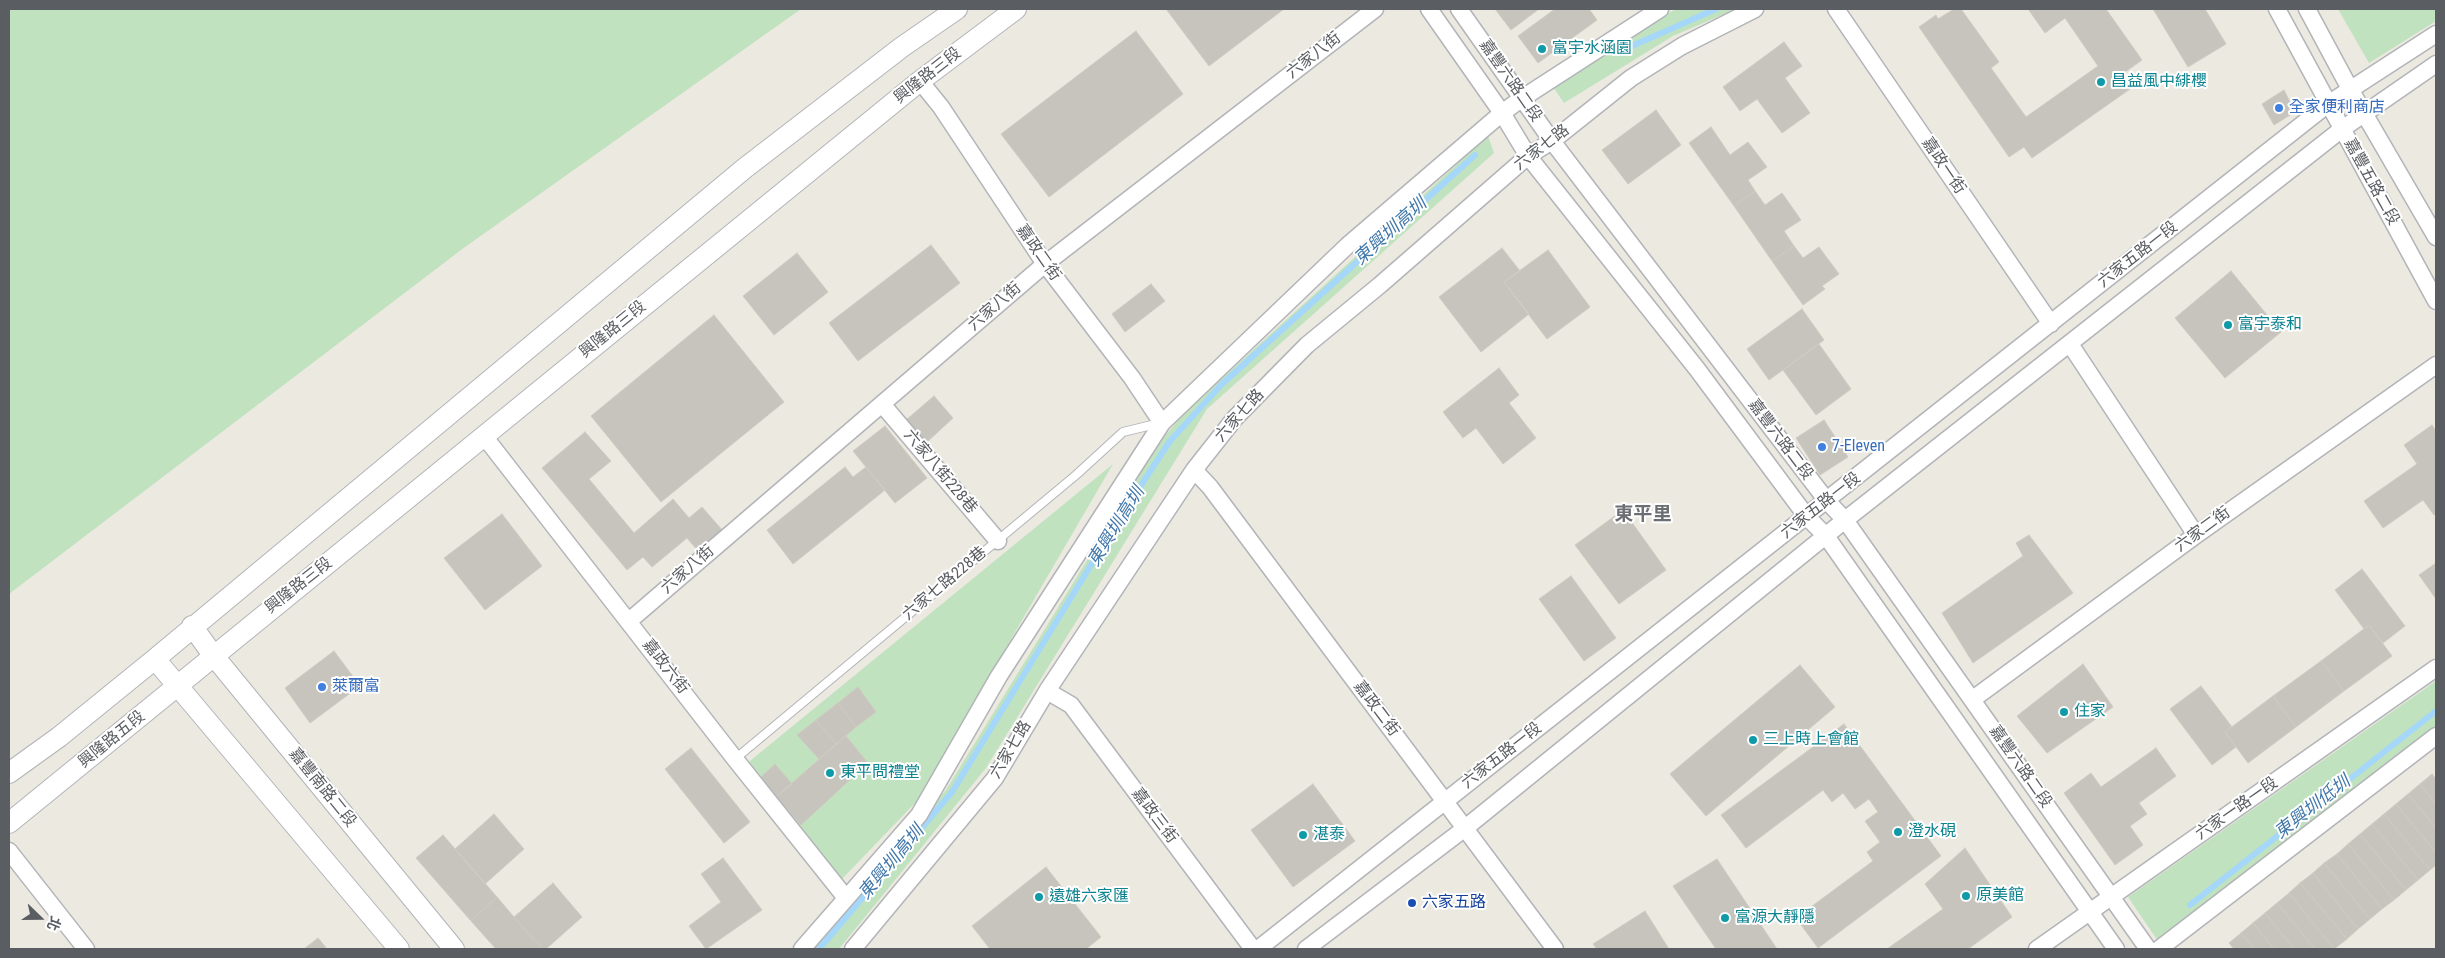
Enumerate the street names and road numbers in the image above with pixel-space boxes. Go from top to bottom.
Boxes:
street label: 六家八街 [1283,29,1345,83]
street label: 嘉豐六路二段 [1475,36,1545,126]
street label: 興隆路三段 [891,44,965,108]
street label: 六家七路 [1511,121,1573,175]
street label: 嘉政一街 [1917,134,1969,198]
street label: 嘉豐五路二段 [2339,135,2403,229]
street label: 六家五路一段 [2094,218,2182,292]
street label: 嘉政二街 [1012,221,1064,285]
street label: 六家八街 [965,279,1025,335]
street label: 興隆路三段 [576,297,650,363]
street label: 六家七路 [1211,386,1269,446]
street label: 嘉豐六路二段 [1743,396,1817,484]
street label: 六家八街228巷 [899,426,981,518]
street label: 六家五路一段 [1777,469,1865,543]
street label: 六家二街 [2171,503,2235,557]
street label: 六家八街 [658,542,718,598]
street label: 六家七路228巷 [899,543,991,625]
street label: 興隆路三段 [262,554,336,618]
street label: 嘉政六街 [638,636,692,698]
street label: 嘉政二街 [1349,678,1403,740]
street label: 興隆路五段 [75,707,149,773]
street label: 六家七路 [986,718,1036,782]
street label: 六家五路一段 [1458,719,1546,793]
street label: 嘉豐六路二段 [1985,722,2055,812]
street label: 嘉豐南路二段 [284,745,360,831]
street label: 六家一路一段 [2192,774,2282,844]
street label: 嘉政三街 [1127,785,1181,847]

